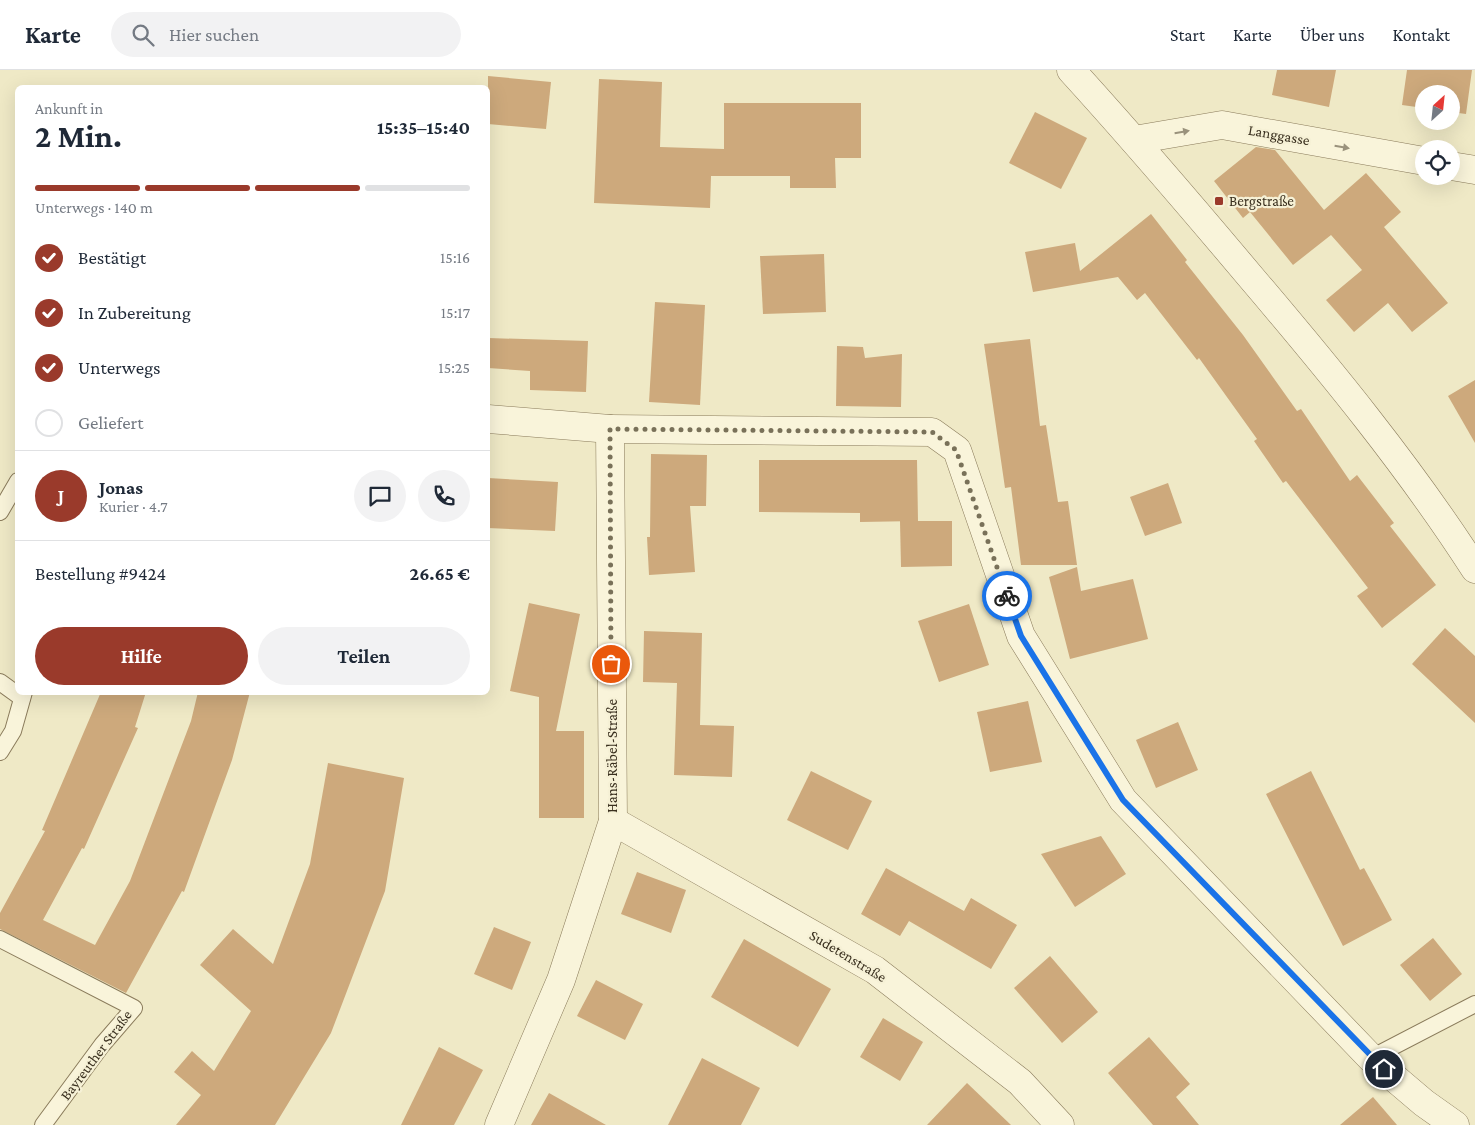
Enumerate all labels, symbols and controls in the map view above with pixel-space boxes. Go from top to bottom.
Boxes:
search box [111,12,461,57]
text: Karte [25,21,81,48]
icon: search [129,21,157,49]
text: Hier suchen [169,24,259,45]
text: Start [1170,25,1205,45]
text: Karte [1233,25,1272,45]
text: Über uns [1300,25,1365,45]
text: Kontakt [1393,25,1450,45]
north arrow [1415,85,1460,130]
map controls [1415,85,1460,185]
text: Ankunft in [35,100,103,117]
text: 15:35–15:40 [377,117,470,138]
text: 2 Min. [35,118,122,154]
street label: Langgasse [1247,122,1311,149]
one-way arrow [1175,127,1191,135]
button: locate [1415,140,1460,185]
one-way arrow [1335,143,1351,151]
place label: Bergstraße [1229,193,1294,210]
marker: Bergstraße [1213,195,1225,207]
text: Unterwegs · 140 m [35,199,153,216]
icon: check [35,244,63,272]
text: Bestätigt [78,247,146,268]
text: 15:16 [440,249,470,266]
icon: check [35,299,63,327]
text: In Zubereitung [78,302,191,323]
text: 15:17 [441,304,470,321]
icon: check [35,354,63,382]
text: Unterwegs [78,357,161,378]
text: 15:25 [438,359,470,376]
text: Geliefert [78,412,144,433]
button: chat [354,470,406,522]
button: phone [418,470,470,522]
text: Jonas [99,477,143,498]
text: J [58,485,64,506]
text: Kurier · 4.7 [99,498,168,515]
text: Bestellung #9424 [35,563,166,584]
text: 26.65 € [409,563,470,584]
courier [982,571,1032,621]
icon: bike [993,582,1021,610]
button: Hilfe [35,627,248,685]
button: Teilen [258,627,470,685]
pin [590,643,632,685]
icon: bag [597,650,625,678]
street label: Hans-Räbel-Straße [604,699,620,813]
street label: Sudetenstraße [807,927,890,985]
street label: Bayreuther Straße [57,1007,136,1104]
pin [1363,1048,1405,1090]
icon: home [1370,1055,1398,1083]

